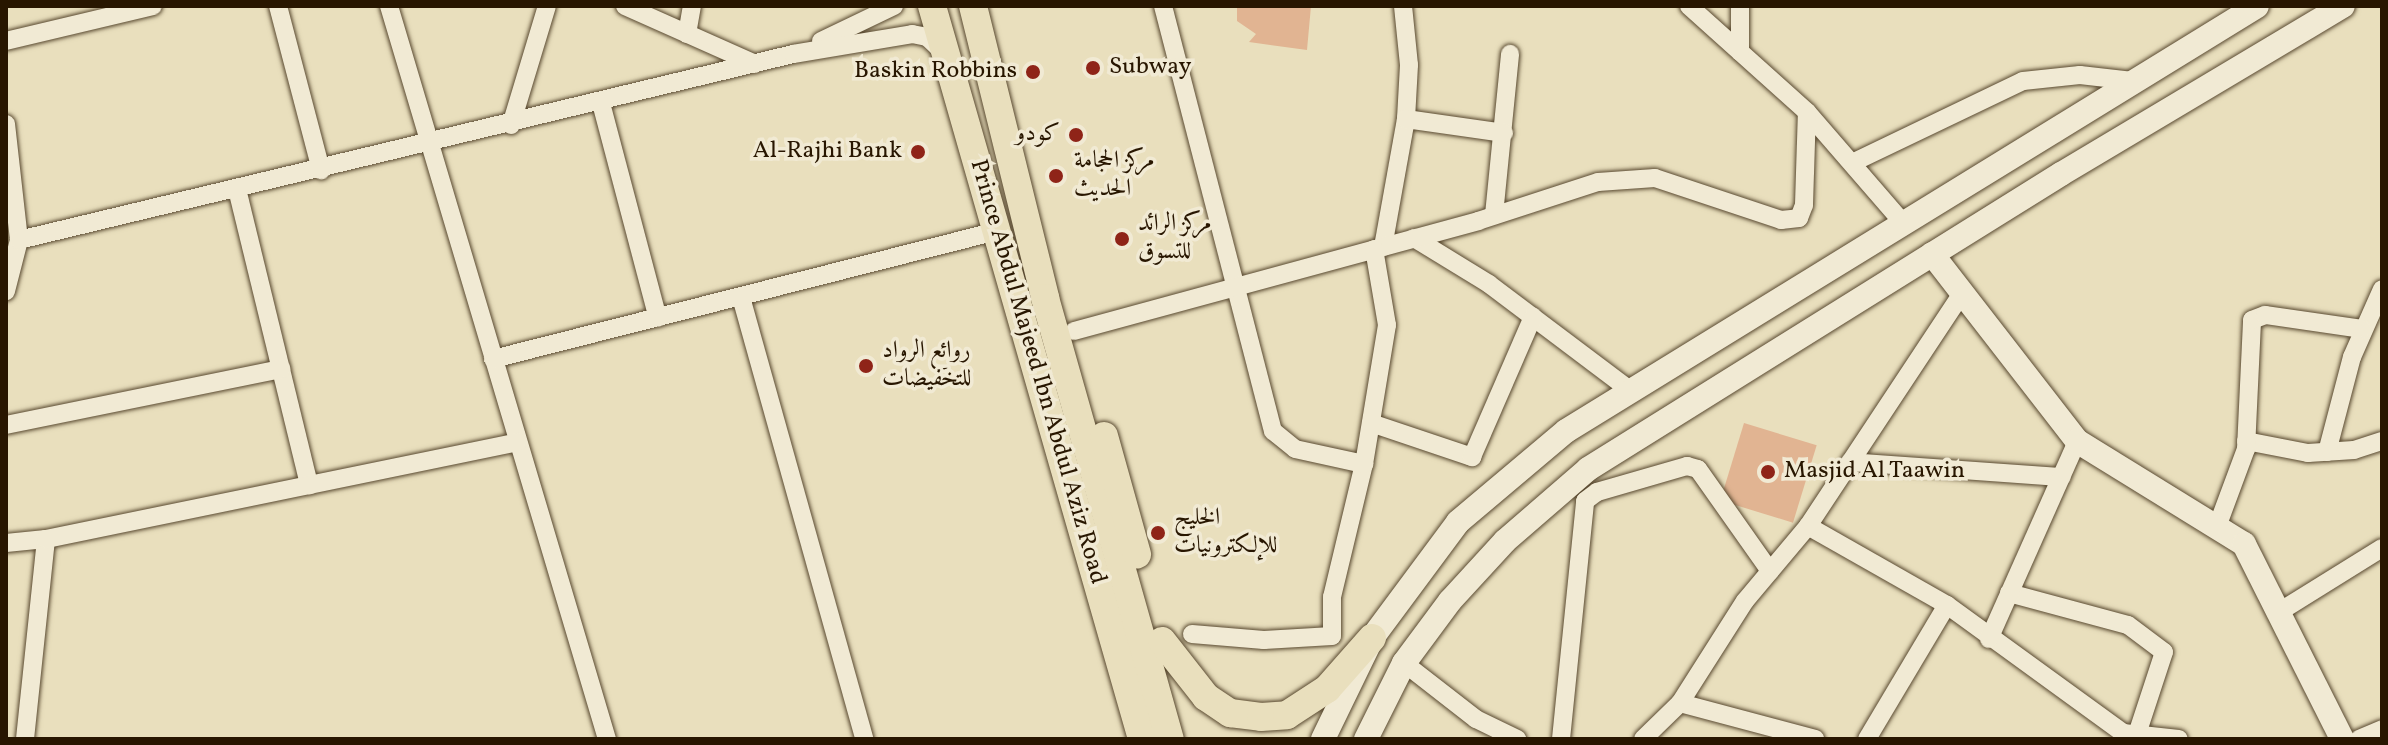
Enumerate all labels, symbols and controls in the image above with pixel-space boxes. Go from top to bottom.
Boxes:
place label: Subway [1109,54,1191,82]
place label: Baskin Robbins [854,58,1017,86]
marker: Subway [1084,59,1102,77]
marker: Baskin Robbins [1024,63,1042,81]
place label: كودو [1016,121,1060,149]
marker: كودو [1067,126,1085,144]
place label: Al-Rajhi Bank [753,138,902,166]
marker: Al-Rajhi Bank [909,143,927,161]
place label: مركز الحجامة الحديث [1074,148,1155,204]
street label: Prince Abdul Majeed Ibn Abdul Aziz Road [962,156,1112,588]
marker: مركز الحجامة الحديث [1045,165,1067,187]
place label: مركز الرائد للتسوق [1138,211,1212,267]
marker: مركز الرائد للتسوق [1113,230,1131,248]
place label: روائع الرواد للتخفيضات [882,338,972,394]
marker: روائع الرواد للتخفيضات [857,357,875,375]
place label: Masjid Al Taawin [1784,458,1966,486]
marker: Masjid Al Taawin [1759,463,1777,481]
place label: الخليج للإلكترونيات [1174,505,1278,561]
marker: الخليج للإلكترونيات [1149,524,1167,542]

